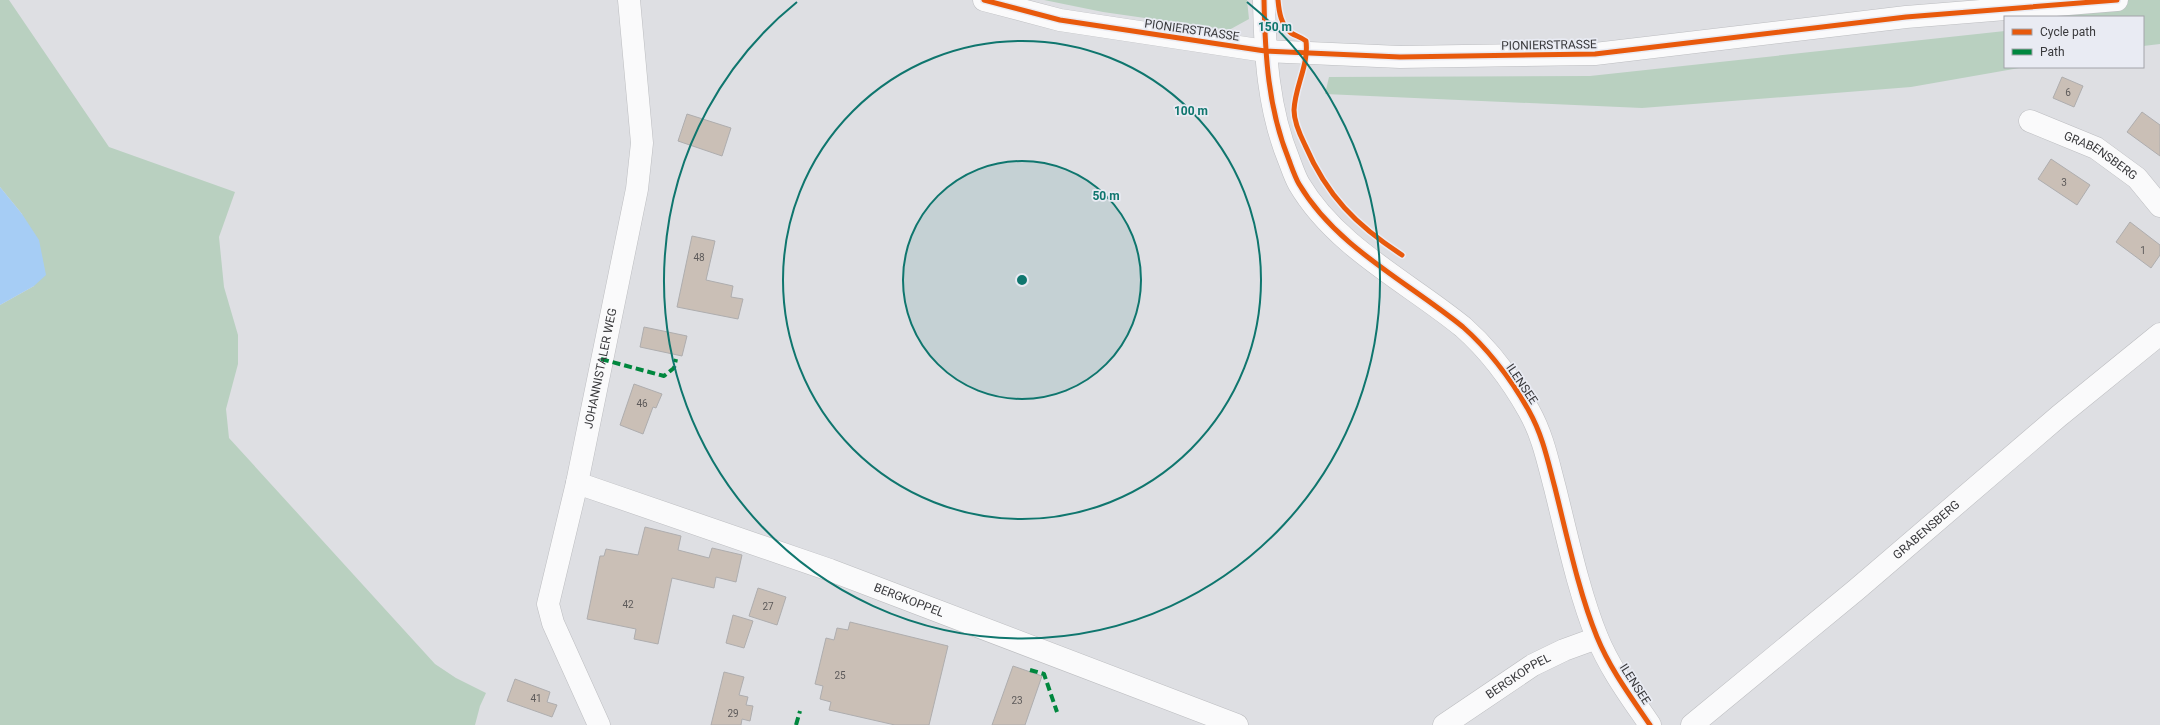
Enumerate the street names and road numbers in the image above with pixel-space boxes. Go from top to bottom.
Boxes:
street label: PIONIERSTRASSE [1144,16,1241,44]
street label: PIONIERSTRASSE [1501,37,1597,53]
street label: GRABENSBERG [2062,129,2140,183]
street label: JOHANNISTALER WEG [581,307,620,430]
street label: ILENSEE [1503,361,1541,407]
street label: GRABENSBERG [1890,497,1962,562]
street label: BERGKOPPEL [872,580,946,620]
street label: BERGKOPPEL [1483,650,1553,702]
street label: ILENSEE [1617,661,1653,707]

